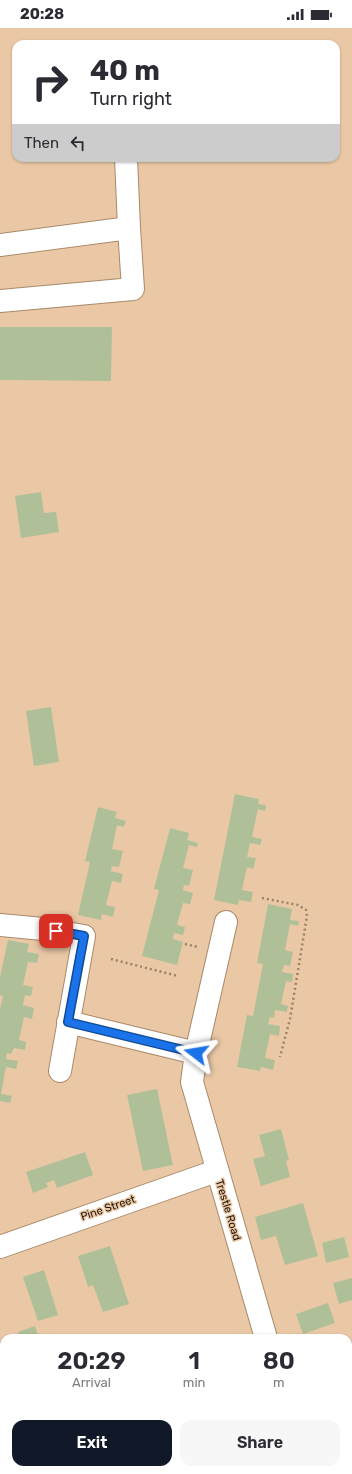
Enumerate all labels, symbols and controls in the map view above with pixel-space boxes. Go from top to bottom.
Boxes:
text: 20:28 [20,5,64,23]
text: 40 m [90,54,160,87]
icon: right [24,56,76,108]
text: Turn right [90,88,172,110]
icon: left [67,132,89,154]
text: Then [24,134,59,152]
pin [39,914,73,948]
icon: arrive [45,920,67,942]
position arrow [175,1032,217,1074]
street label: Trestle Road [213,1178,243,1242]
street label: Pine Street [79,1192,138,1223]
text: 20:29 [57,1347,126,1375]
text: 1 [188,1347,200,1375]
text: 80 [263,1347,295,1375]
text: Arrival [72,1375,111,1390]
text: min [183,1375,205,1390]
text: m [273,1375,285,1390]
button: Exit [12,1420,172,1466]
button: Share [180,1420,340,1466]

